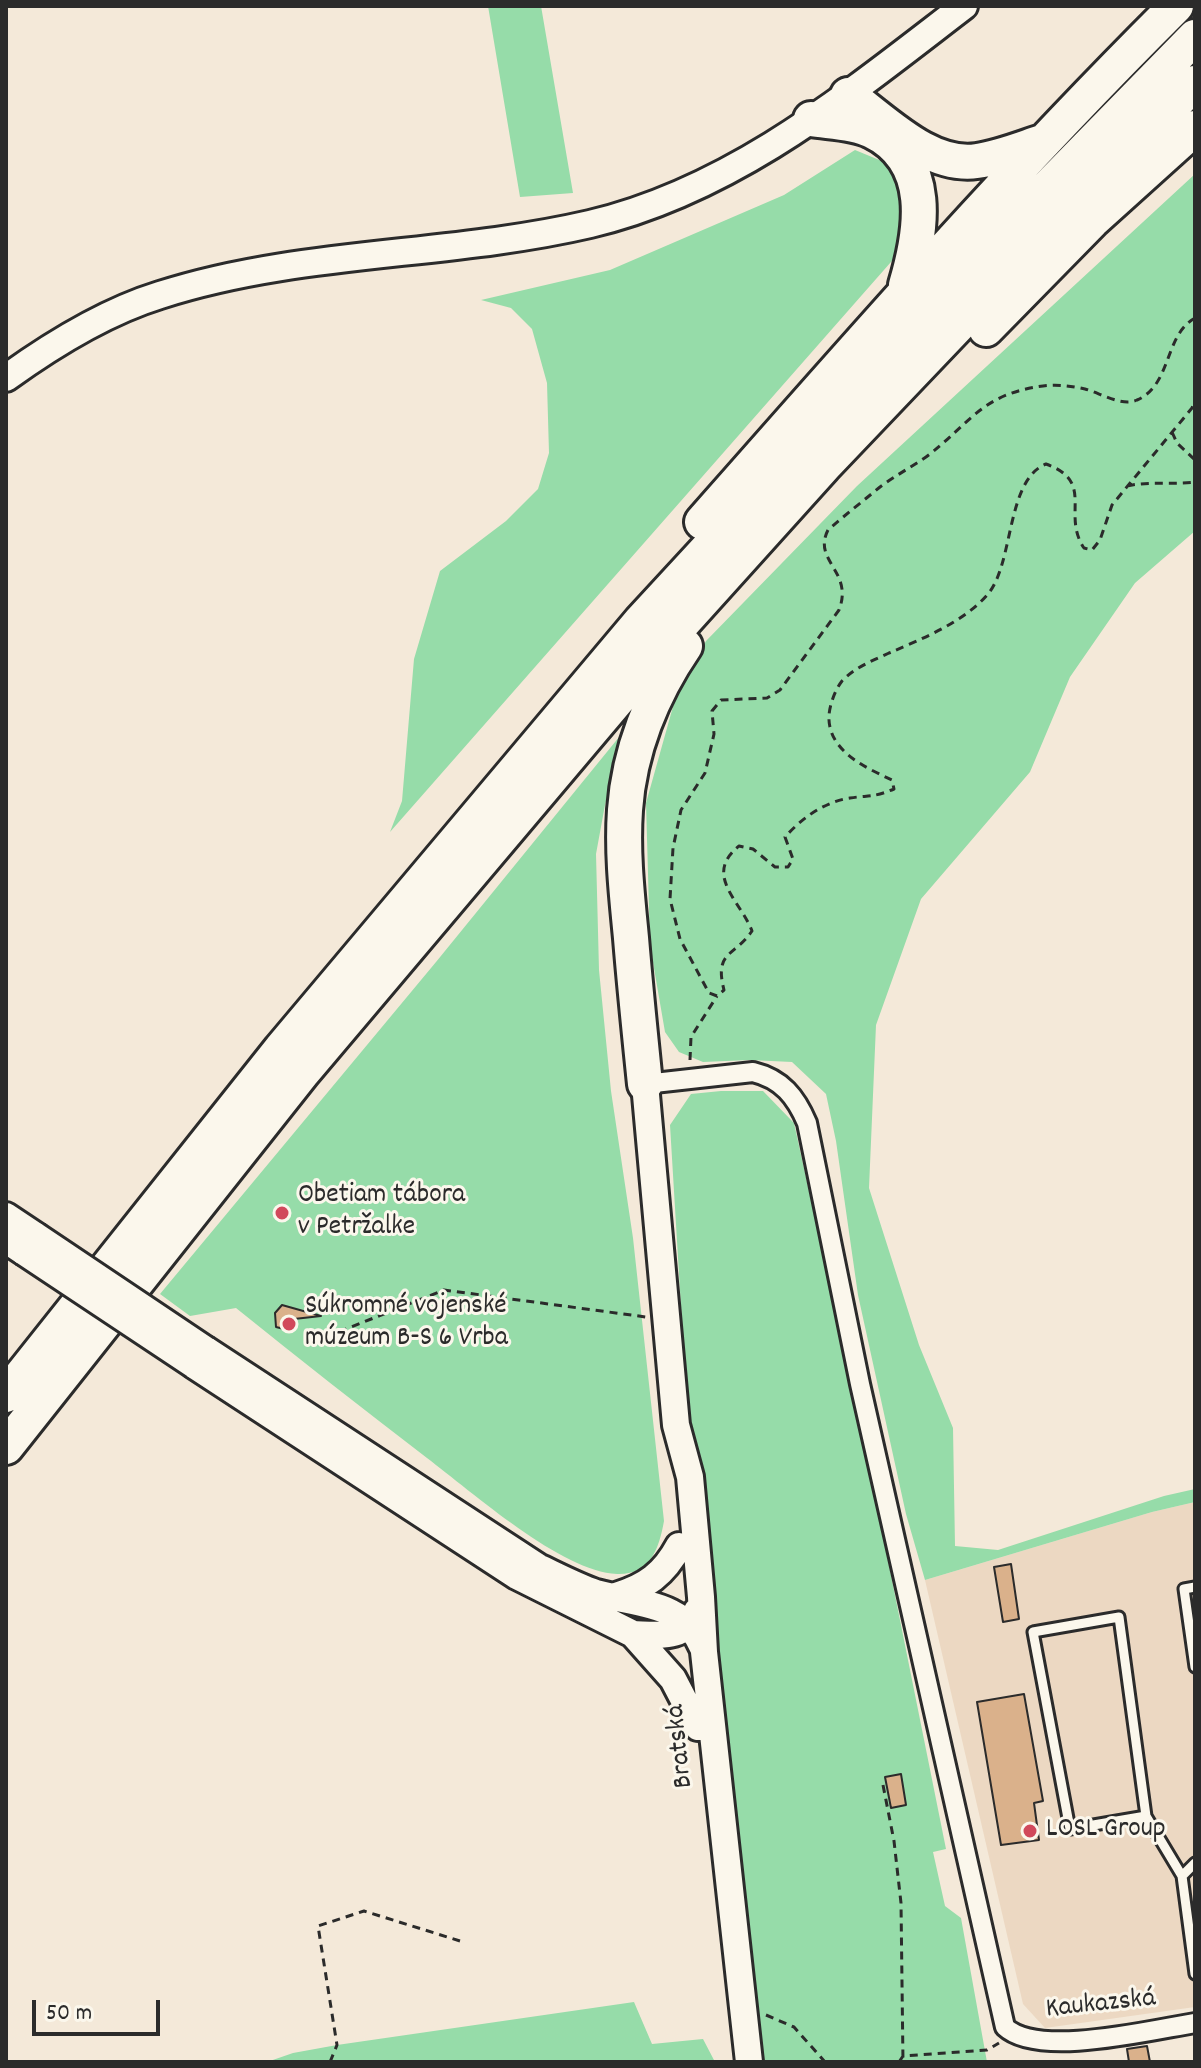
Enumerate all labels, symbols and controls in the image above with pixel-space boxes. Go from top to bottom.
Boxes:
place label: Obetiam tábora v Petržalke [298,1180,465,1246]
marker: Obetiam tábora v Petržalke [273,1204,291,1222]
place label: Súkromné vojenské múzeum B-S 6 Vrba [305,1291,508,1357]
marker: Súkromné vojenské múzeum B-S 6 Vrba [280,1315,298,1333]
street label: Bratská [661,1702,703,1790]
place label: LOSL Group [1046,1814,1166,1848]
marker: LOSL Group [1021,1822,1039,1840]
scale bar [36,1984,164,2034]
street label: Kaukazská [1044,1984,1158,2028]
text: 50 m [46,1997,92,2031]

